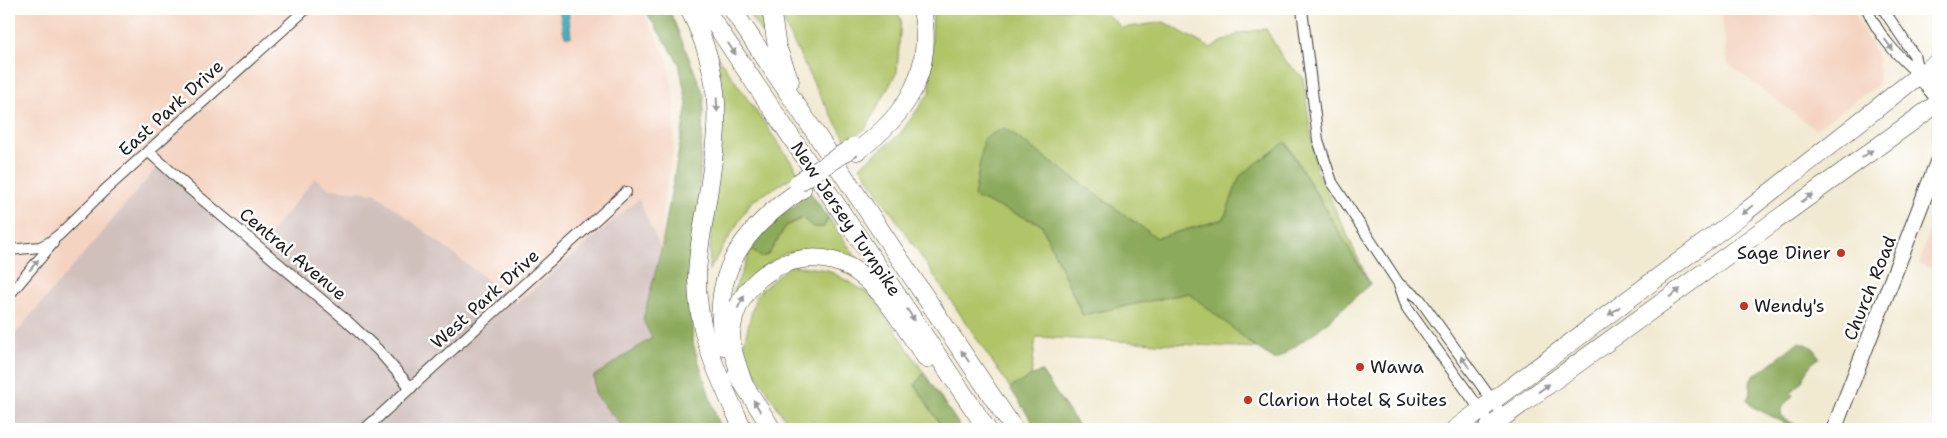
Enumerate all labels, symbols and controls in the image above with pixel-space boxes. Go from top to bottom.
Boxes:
one-way arrow [1884,38,1894,52]
one-way arrow [727,42,737,56]
street label: East Park Drive [113,54,229,162]
one-way arrow [713,97,721,113]
street label: New Jersey Turnpike [785,137,907,301]
one-way arrow [1860,149,1874,159]
one-way arrow [1800,193,1814,203]
street label: Central Avenue [234,202,352,306]
one-way arrow [1741,205,1754,216]
street label: Church Road [1838,232,1902,344]
place label: Sage Diner [1737,241,1831,265]
street label: West Park Drive [426,244,544,354]
marker: Sage Diner [1835,247,1847,259]
one-way arrow [29,259,40,272]
one-way arrow [1668,288,1682,298]
place label: Wendy's [1754,294,1825,318]
one-way arrow [737,295,745,309]
marker: Wendy's [1738,300,1750,312]
one-way arrow [1608,305,1621,316]
one-way arrow [906,308,915,321]
one-way arrow [960,350,970,363]
place label: Wawa [1370,355,1424,379]
one-way arrow [1459,356,1470,369]
marker: Wawa [1354,361,1366,373]
one-way arrow [1537,384,1550,394]
place label: Clarion Hotel & Suites [1258,388,1447,412]
marker: Clarion Hotel & Suites [1242,394,1254,406]
one-way arrow [752,400,761,413]

